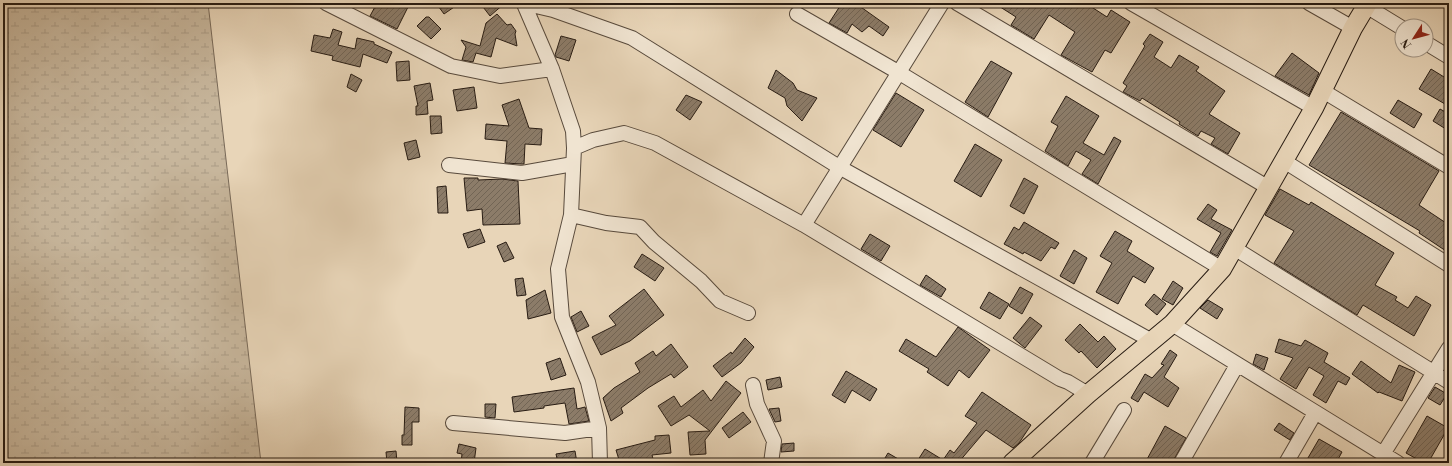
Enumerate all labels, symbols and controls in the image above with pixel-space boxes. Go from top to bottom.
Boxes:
north arrow [1394,18,1434,58]
text: N [1398,35,1415,51]

